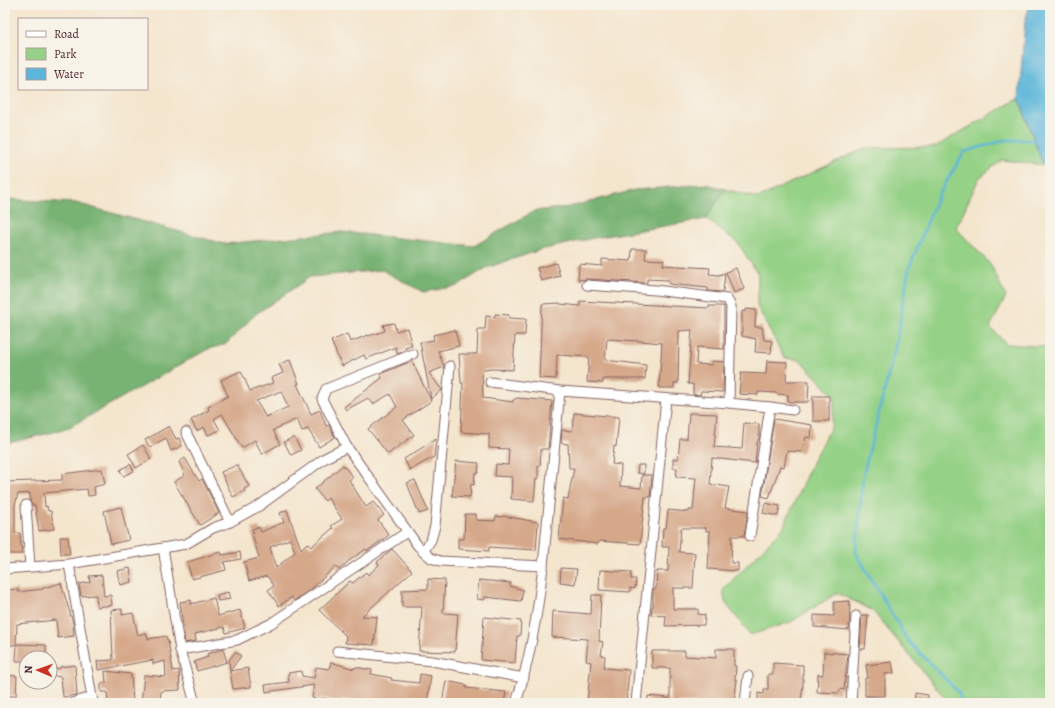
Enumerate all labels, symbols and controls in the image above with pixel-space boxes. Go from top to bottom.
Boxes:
legend [18,18,148,90]
text: Road [54,26,80,42]
text: Park [54,46,77,62]
text: Water [53,66,84,82]
north arrow [18,650,58,690]
text: N [21,665,36,674]

